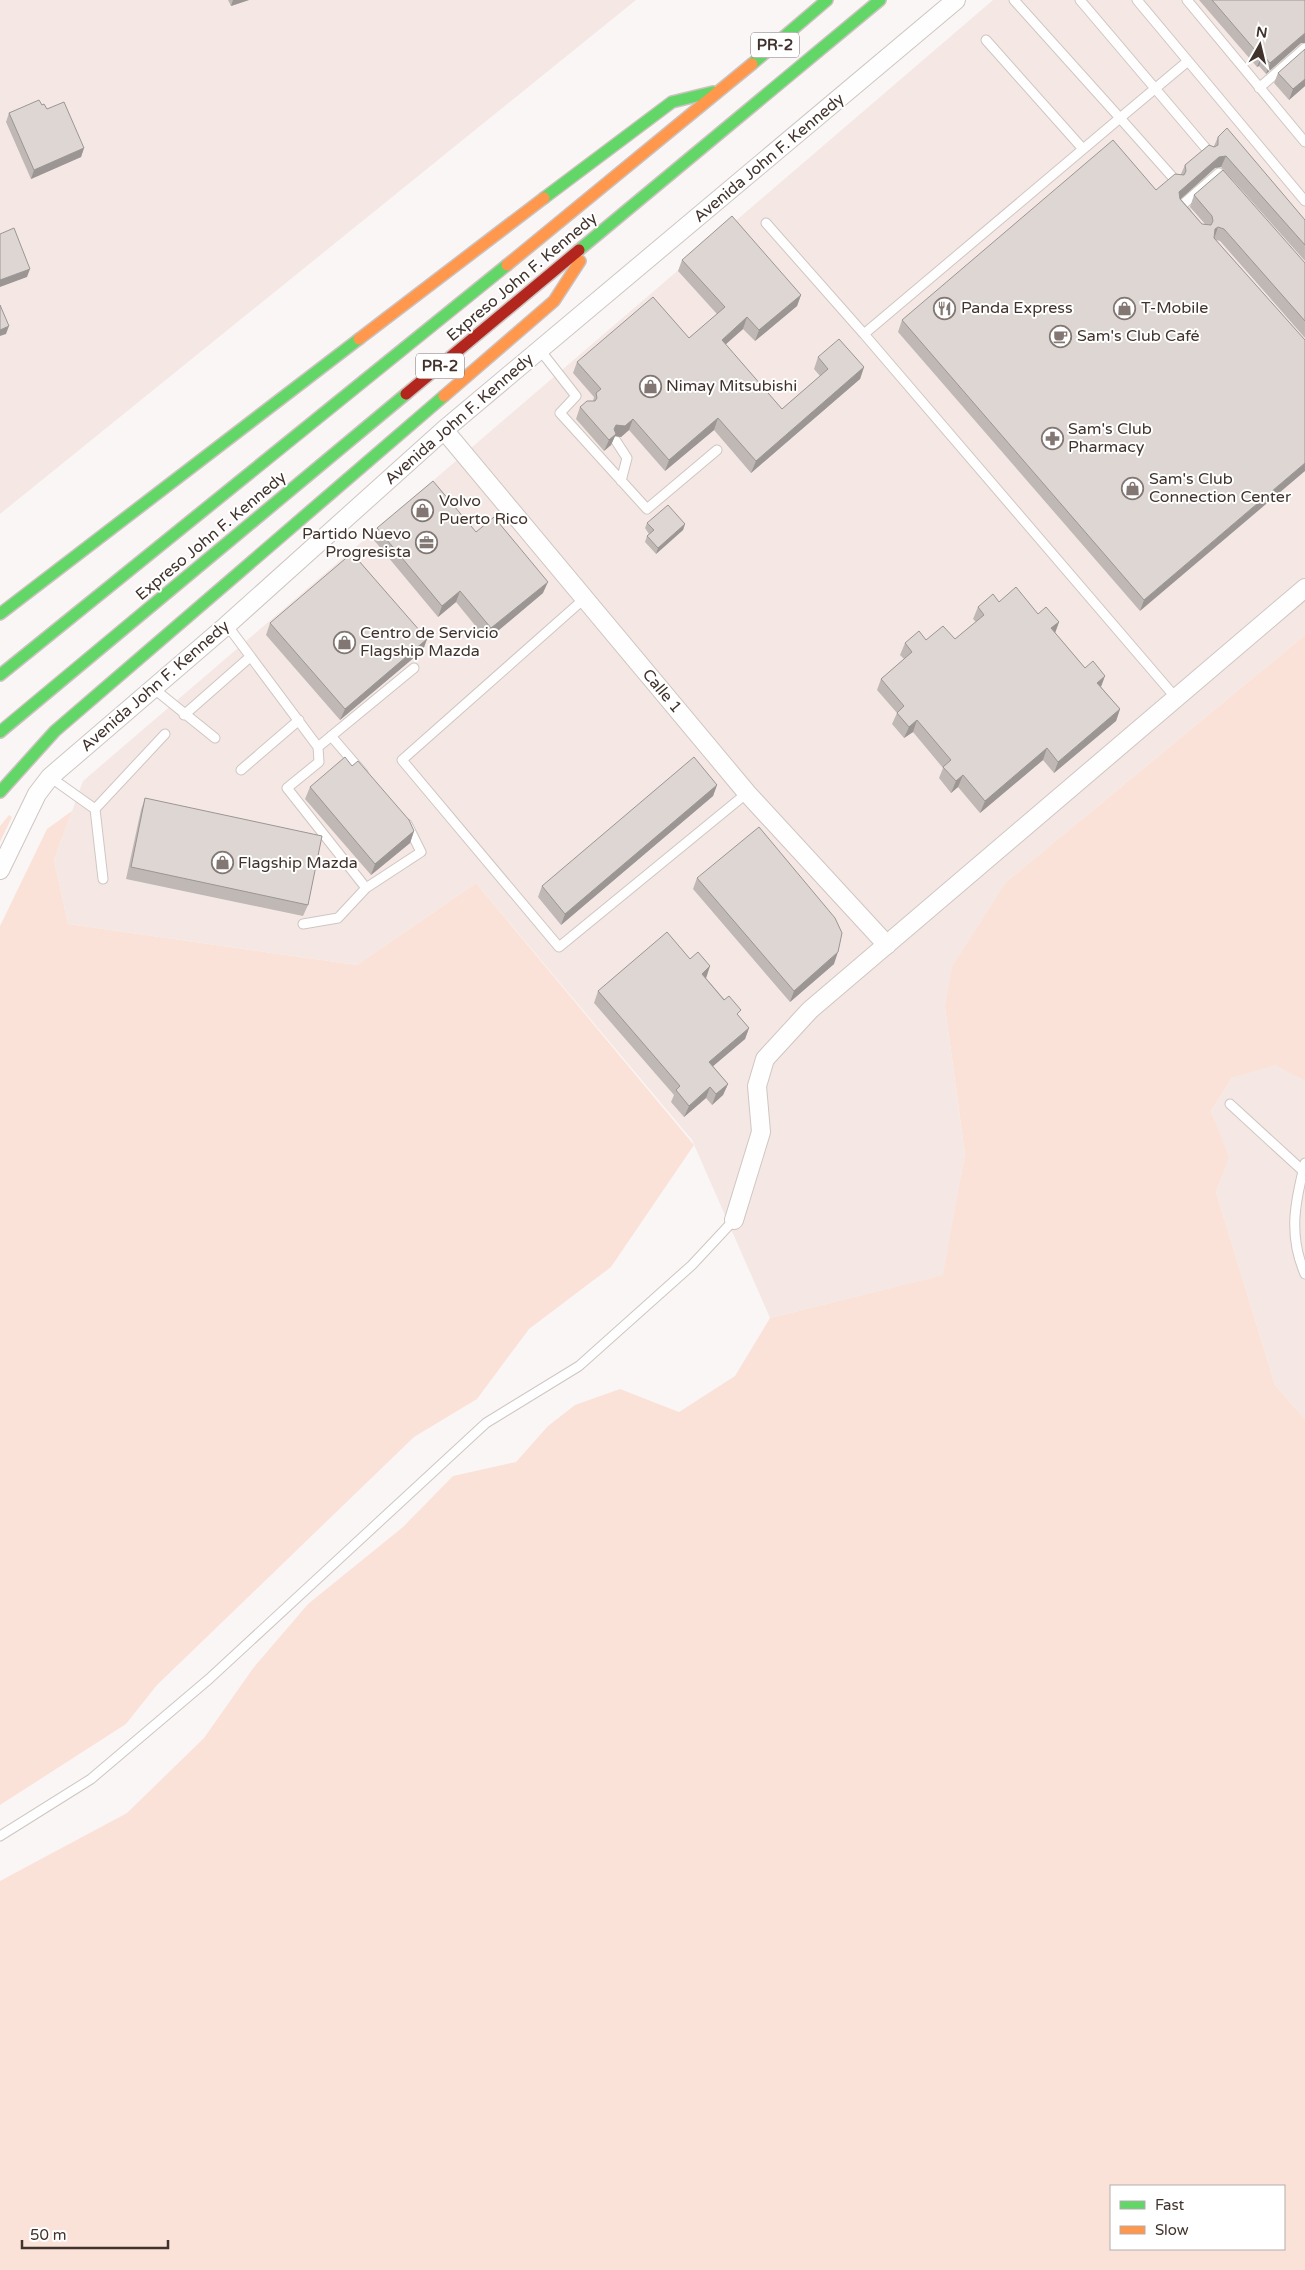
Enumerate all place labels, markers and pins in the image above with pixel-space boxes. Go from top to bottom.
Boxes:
restaurant icon: Panda Express [933,296,957,320]
shop icon: T-Mobile [1113,296,1137,320]
place label: Panda Express [961,298,1073,318]
place label: T-Mobile [1141,298,1208,318]
cafe icon: Sam's Club Café [1049,324,1073,348]
place label: Sam's Club Café [1077,326,1200,346]
shop icon: Nimay Mitsubishi [638,374,662,398]
place label: Nimay Mitsubishi [666,376,797,396]
place label: Sam's Club Pharmacy [1068,419,1152,457]
pharmacy icon: Sam's Club Pharmacy [1040,426,1064,450]
place label: Sam's Club Connection Center [1149,469,1292,507]
shop icon: Sam's Club Connection Center [1121,476,1145,500]
place label: Volvo Puerto Rico [439,491,528,529]
shop icon: Volvo Puerto Rico [411,498,435,522]
place label: Partido Nuevo Progresista [302,524,411,562]
office icon: Partido Nuevo Progresista [415,531,439,555]
place label: Centro de Servicio Flagship Mazda [360,623,498,661]
shop icon: Centro de Servicio Flagship Mazda [332,630,356,654]
shop icon: Flagship Mazda [210,851,234,875]
place label: Flagship Mazda [238,853,358,873]

